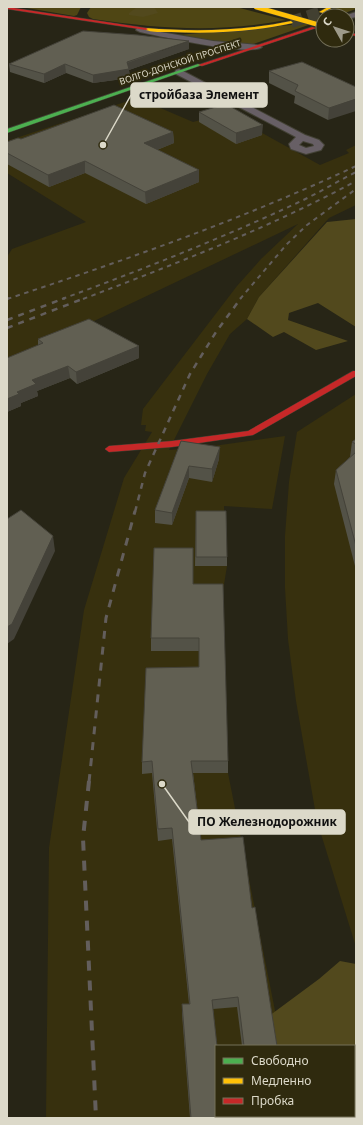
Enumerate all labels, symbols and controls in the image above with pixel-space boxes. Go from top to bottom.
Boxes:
north arrow [315,8,355,48]
text: С [319,14,335,29]
street label: ВОЛГО-ДОНСКОЙ ПРОСПЕКТ [117,36,243,88]
callout: стройбаза Элемент [131,83,267,107]
text: стройбаза Элемент [139,86,259,103]
callout: ПО Железнодорожник [189,810,345,834]
text: ПО Железнодорожник [197,813,338,830]
legend [215,1045,355,1117]
text: Свободно [251,1052,309,1069]
text: Медленно [251,1072,311,1089]
text: Пробка [251,1092,294,1109]

